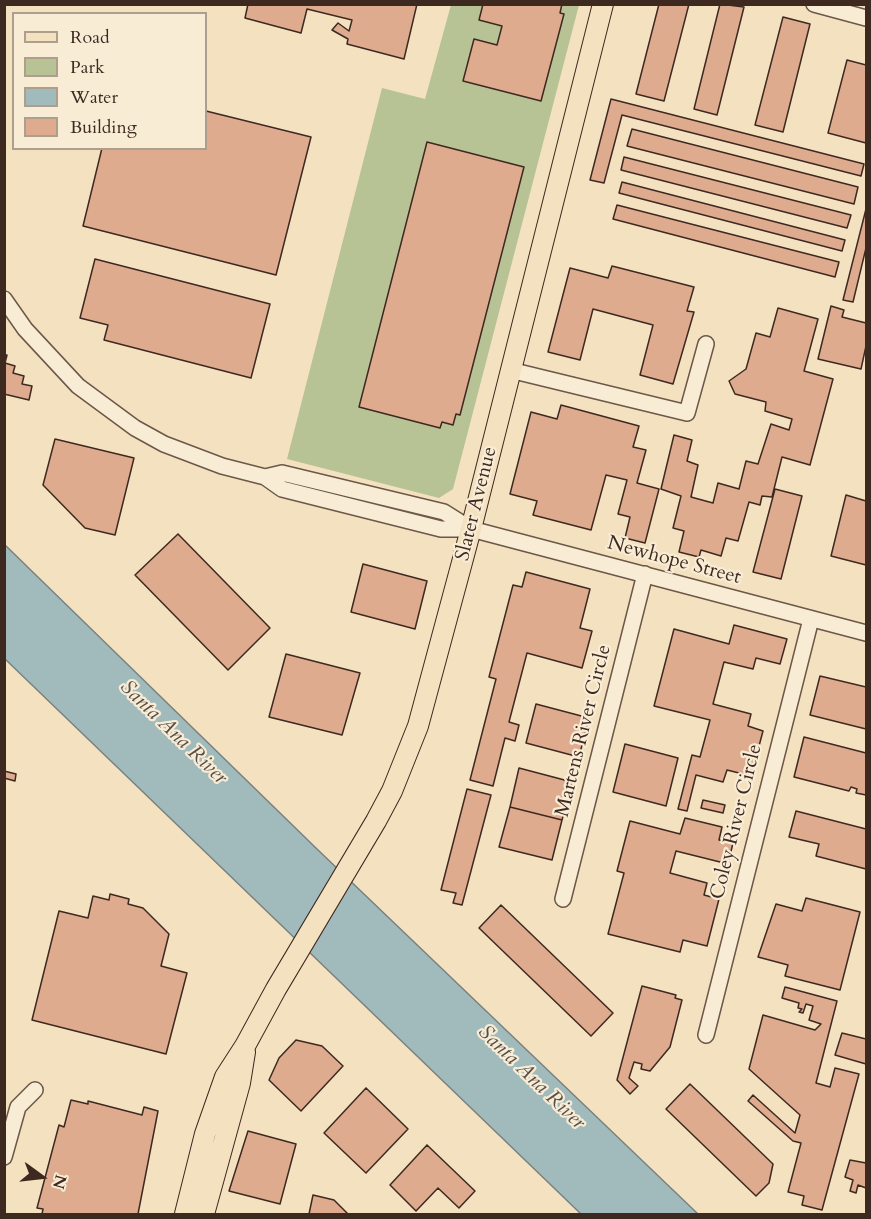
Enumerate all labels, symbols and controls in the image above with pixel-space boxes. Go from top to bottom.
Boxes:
legend [12,12,207,150]
text: Road [70,25,110,50]
text: Park [70,55,105,80]
text: Water [70,85,118,110]
text: Building [70,115,137,140]
street label: Slater Avenue [451,444,503,564]
street label: Newhope Street [605,532,743,590]
street label: Martens River Circle [551,642,617,820]
water label: Santa Ana River [114,676,232,790]
street label: Coley River Circle [706,742,768,902]
water label: Santa Ana River [472,1021,590,1135]
north arrow [12,1147,72,1207]
text: N [47,1172,72,1191]

